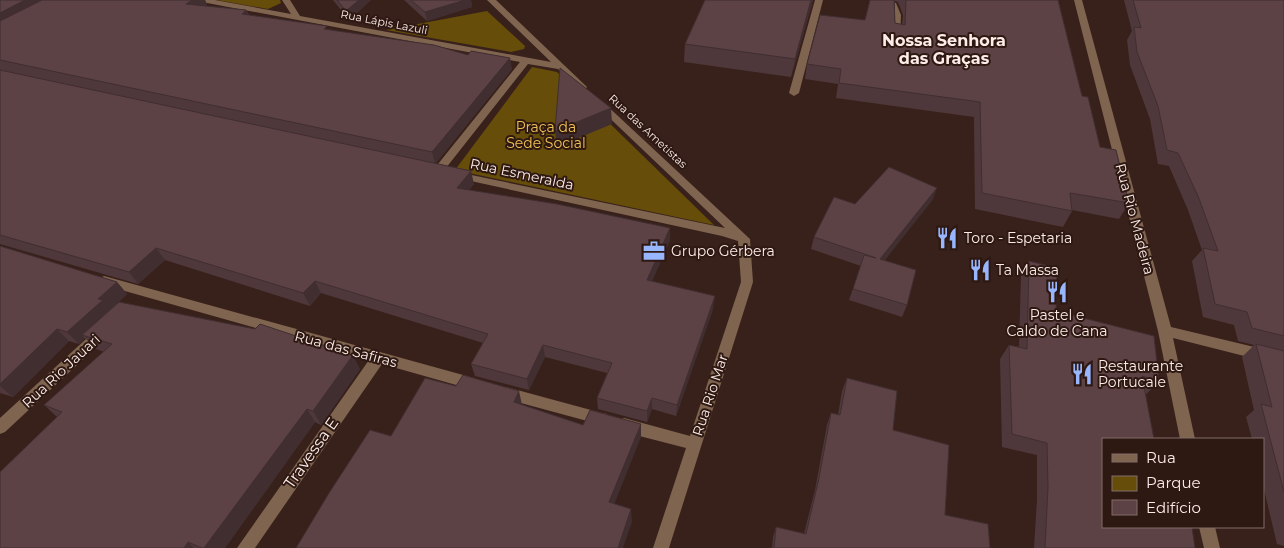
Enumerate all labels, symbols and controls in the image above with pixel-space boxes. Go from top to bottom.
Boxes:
street label: Rua Lápis Lazuli [339,7,429,37]
district label: Nossa Senhora das Graças [882,31,1006,69]
street label: Rua das Ametistas [606,91,691,171]
park label: Praça da Sede Social [506,118,586,152]
street label: Rua Esmeralda [468,154,576,194]
street label: Rua Rio Madeira [1111,161,1159,277]
restaurant icon: Toro - Espetaria [934,225,960,251]
place label: Toro - Espetaria [964,229,1072,247]
office icon: Grupo Gérbera [641,238,667,264]
place label: Grupo Gérbera [671,242,775,260]
restaurant icon: Ta Massa [967,257,993,283]
place label: Ta Massa [996,261,1059,279]
restaurant icon: Pastel e Caldo de Cana [1044,279,1070,305]
place label: Pastel e Caldo de Cana [1006,306,1108,340]
street label: Rua das Safiras [293,327,399,371]
street label: Rua Rio Jauari [18,330,104,412]
street label: Rua Rio Mar [688,351,732,438]
place label: Restaurante Portucale [1098,357,1183,391]
restaurant icon: Restaurante Portucale [1069,361,1095,387]
street label: Travessa E [280,414,342,492]
legend [1102,438,1264,528]
text: Rua [1146,448,1176,467]
text: Parque [1146,473,1201,492]
text: Edifício [1146,498,1201,517]

